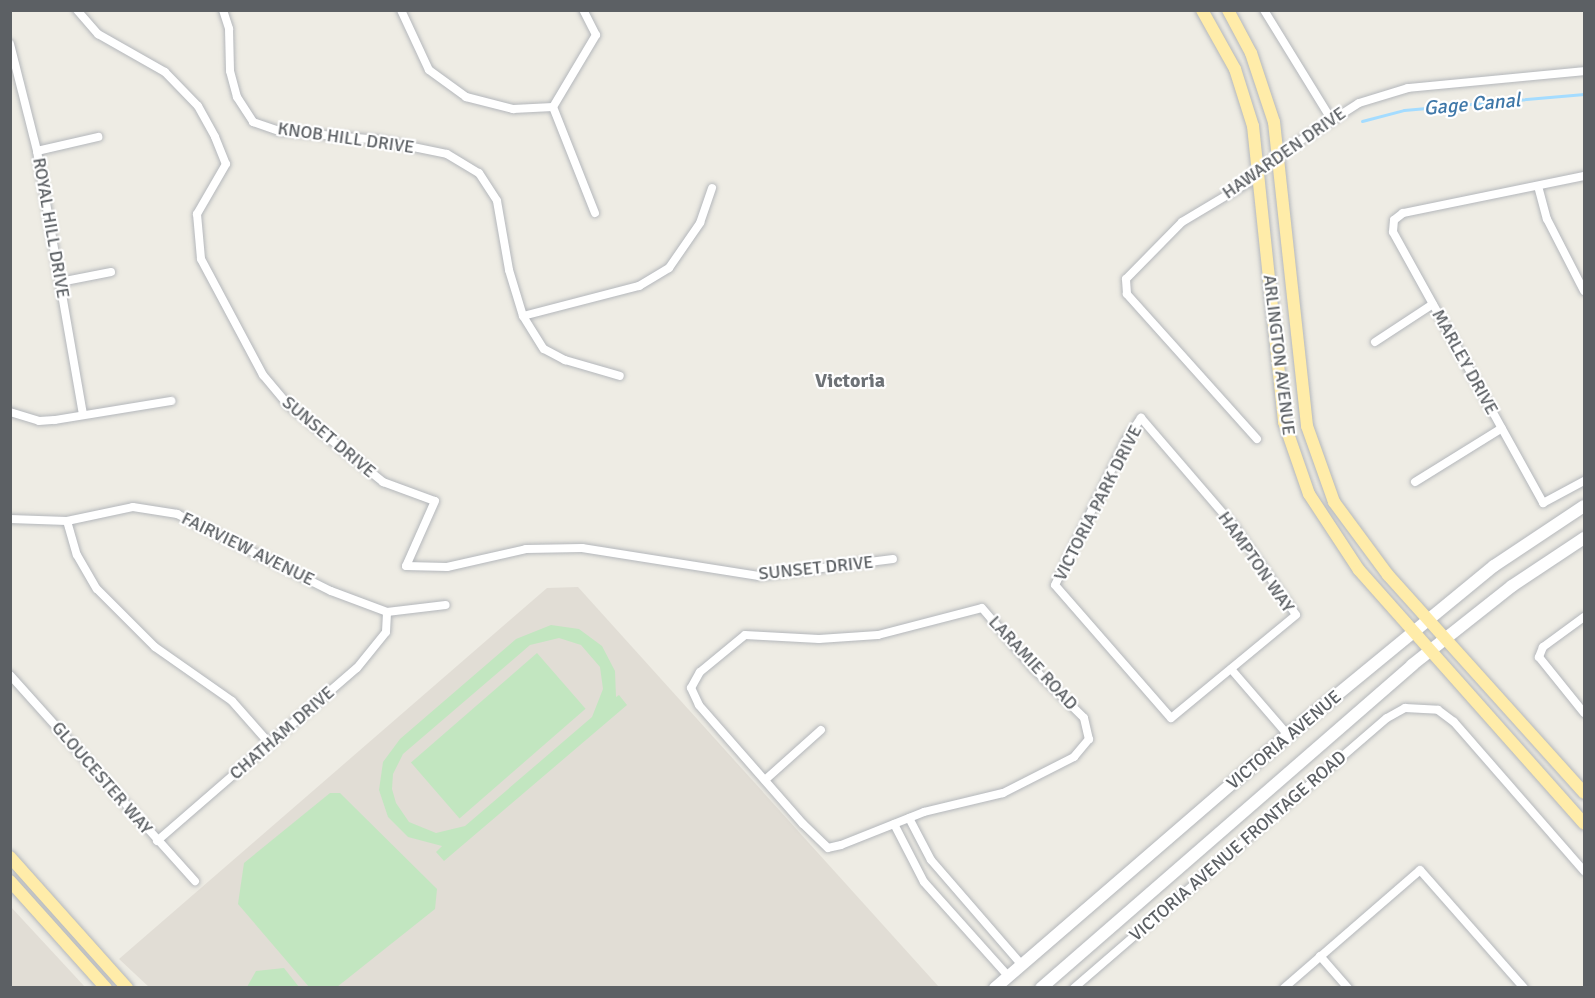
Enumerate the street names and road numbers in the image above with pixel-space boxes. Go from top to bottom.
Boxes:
street label: HAWARDEN DRIVE [1218,102,1350,204]
street label: KNOB HILL DRIVE [276,118,416,158]
street label: ROYAL HILL DRIVE [28,156,74,300]
street label: ARLINGTON AVENUE [1258,273,1300,437]
street label: MARLEY DRIVE [1427,306,1503,418]
street label: SUNSET DRIVE [278,392,380,482]
street label: VICTORIA PARK DRIVE [1049,422,1147,584]
street label: FAIRVIEW AVENUE [178,507,318,591]
street label: HAMPTON WAY [1213,507,1299,617]
street label: SUNSET DRIVE [757,551,875,585]
street label: LARAMIE ROAD [984,611,1082,715]
street label: CHATHAM DRIVE [225,682,339,784]
street label: VICTORIA AVENUE [1222,686,1346,794]
street label: GLOUCESTER WAY [47,717,157,839]
street label: VICTORIA AVENUE FRONTAGE ROAD [1125,746,1351,946]

